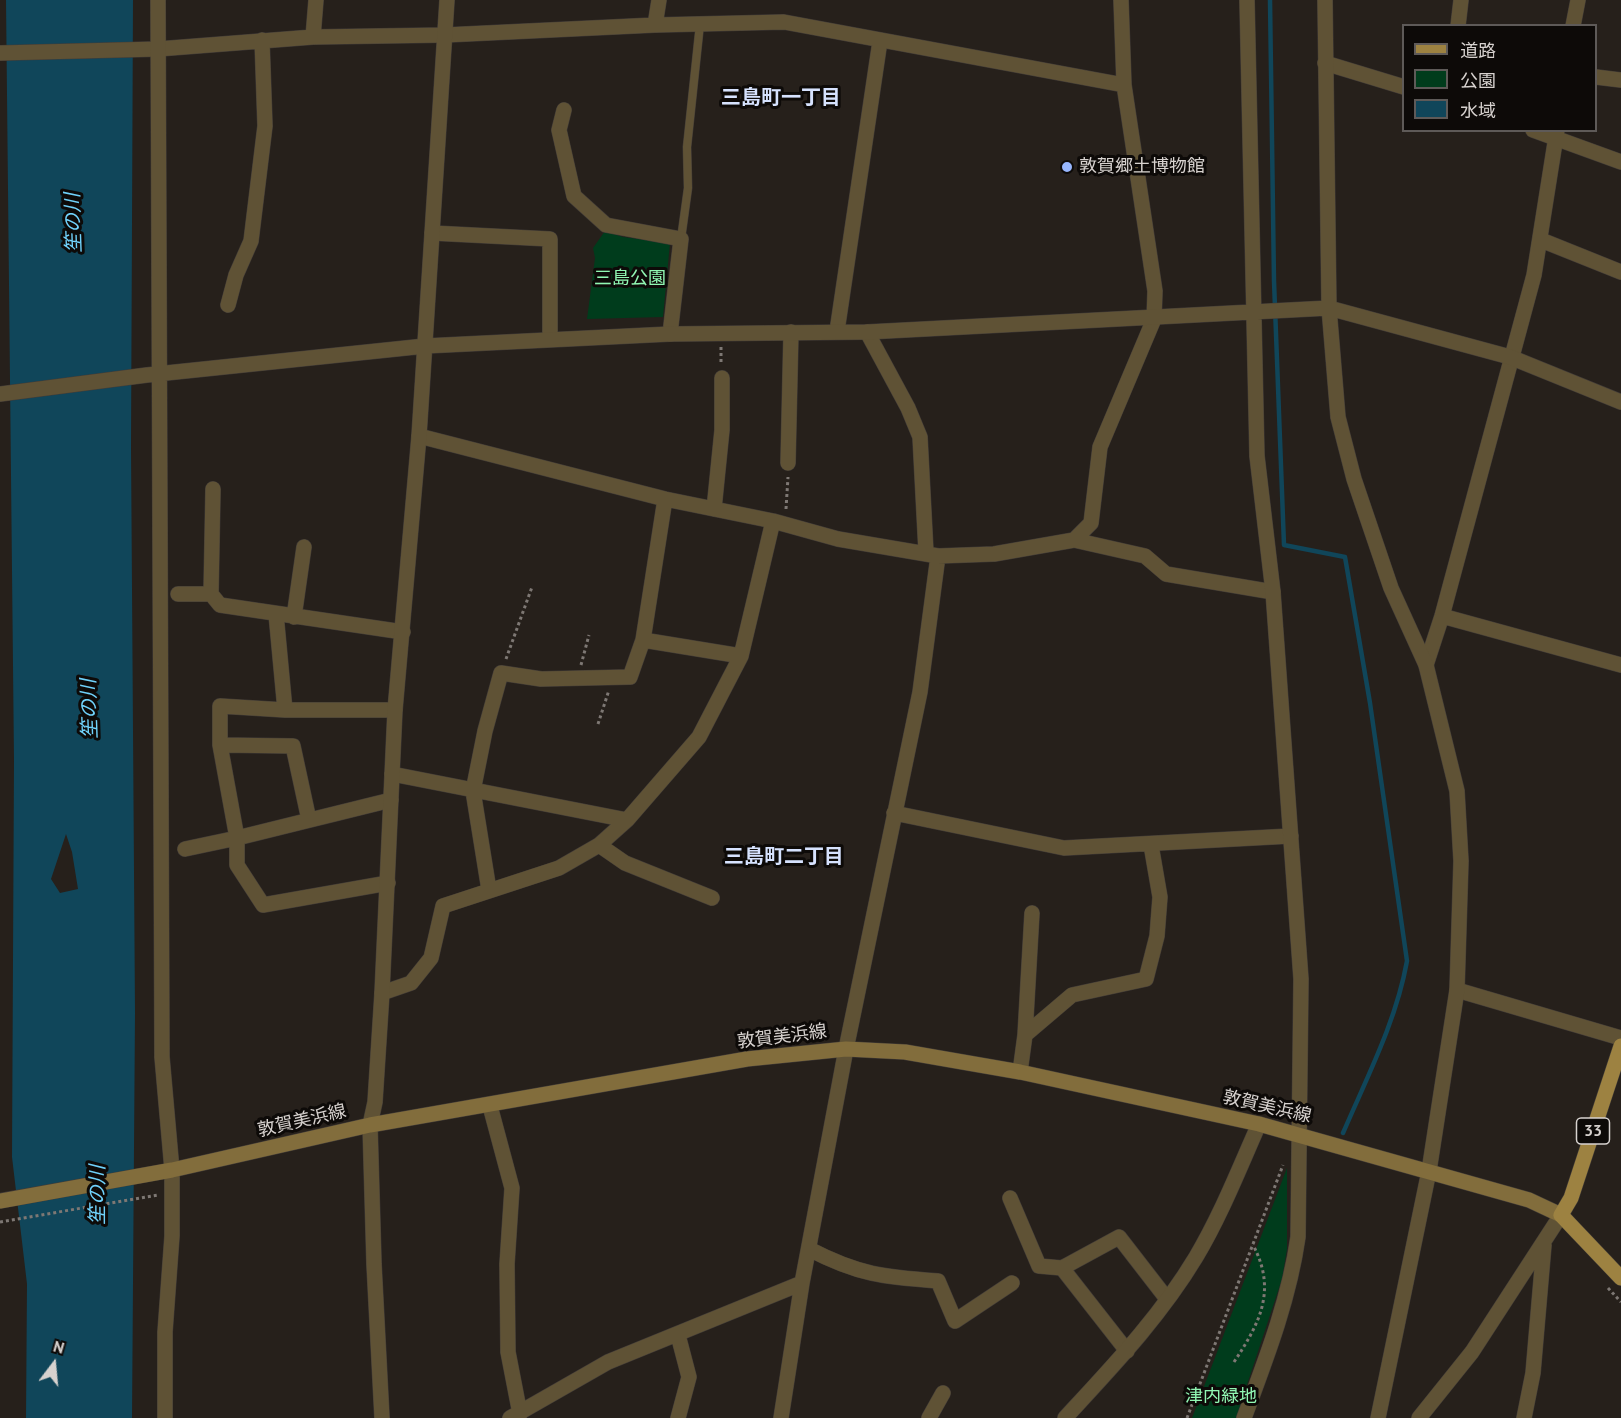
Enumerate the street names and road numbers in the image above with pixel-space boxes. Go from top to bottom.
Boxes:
street label: 敦賀美浜線 [736,1021,828,1053]
street label: 敦賀美浜線 [1221,1086,1313,1128]
street label: 敦賀美浜線 [256,1100,348,1142]
road number: 33 [1576,1118,1610,1144]

